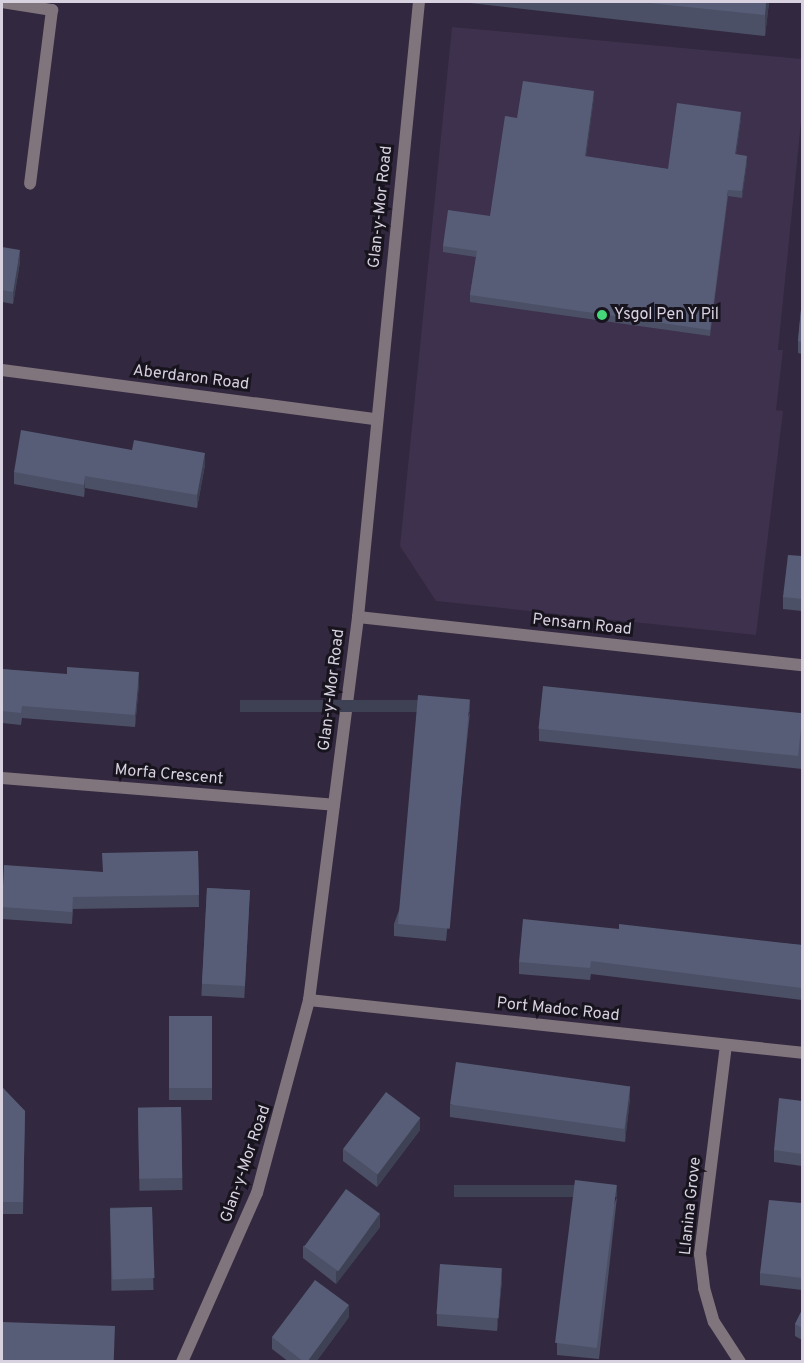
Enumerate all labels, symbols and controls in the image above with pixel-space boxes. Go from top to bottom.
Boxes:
street label: Glan-y-Mor Road [365,145,397,269]
place label: Ysgol Pen Y Pil [614,305,720,325]
marker: Ysgol Pen Y Pil [595,308,609,322]
street label: Aberdaron Road [132,361,250,395]
street label: Pensarn Road [531,610,633,640]
street label: Glan-y-Mor Road [315,628,349,752]
street label: Morfa Crescent [114,761,224,789]
street label: Port Madoc Road [496,994,620,1026]
street label: Glan-y-Mor Road [217,1103,275,1225]
street label: Llanina Grove [676,1156,706,1256]

